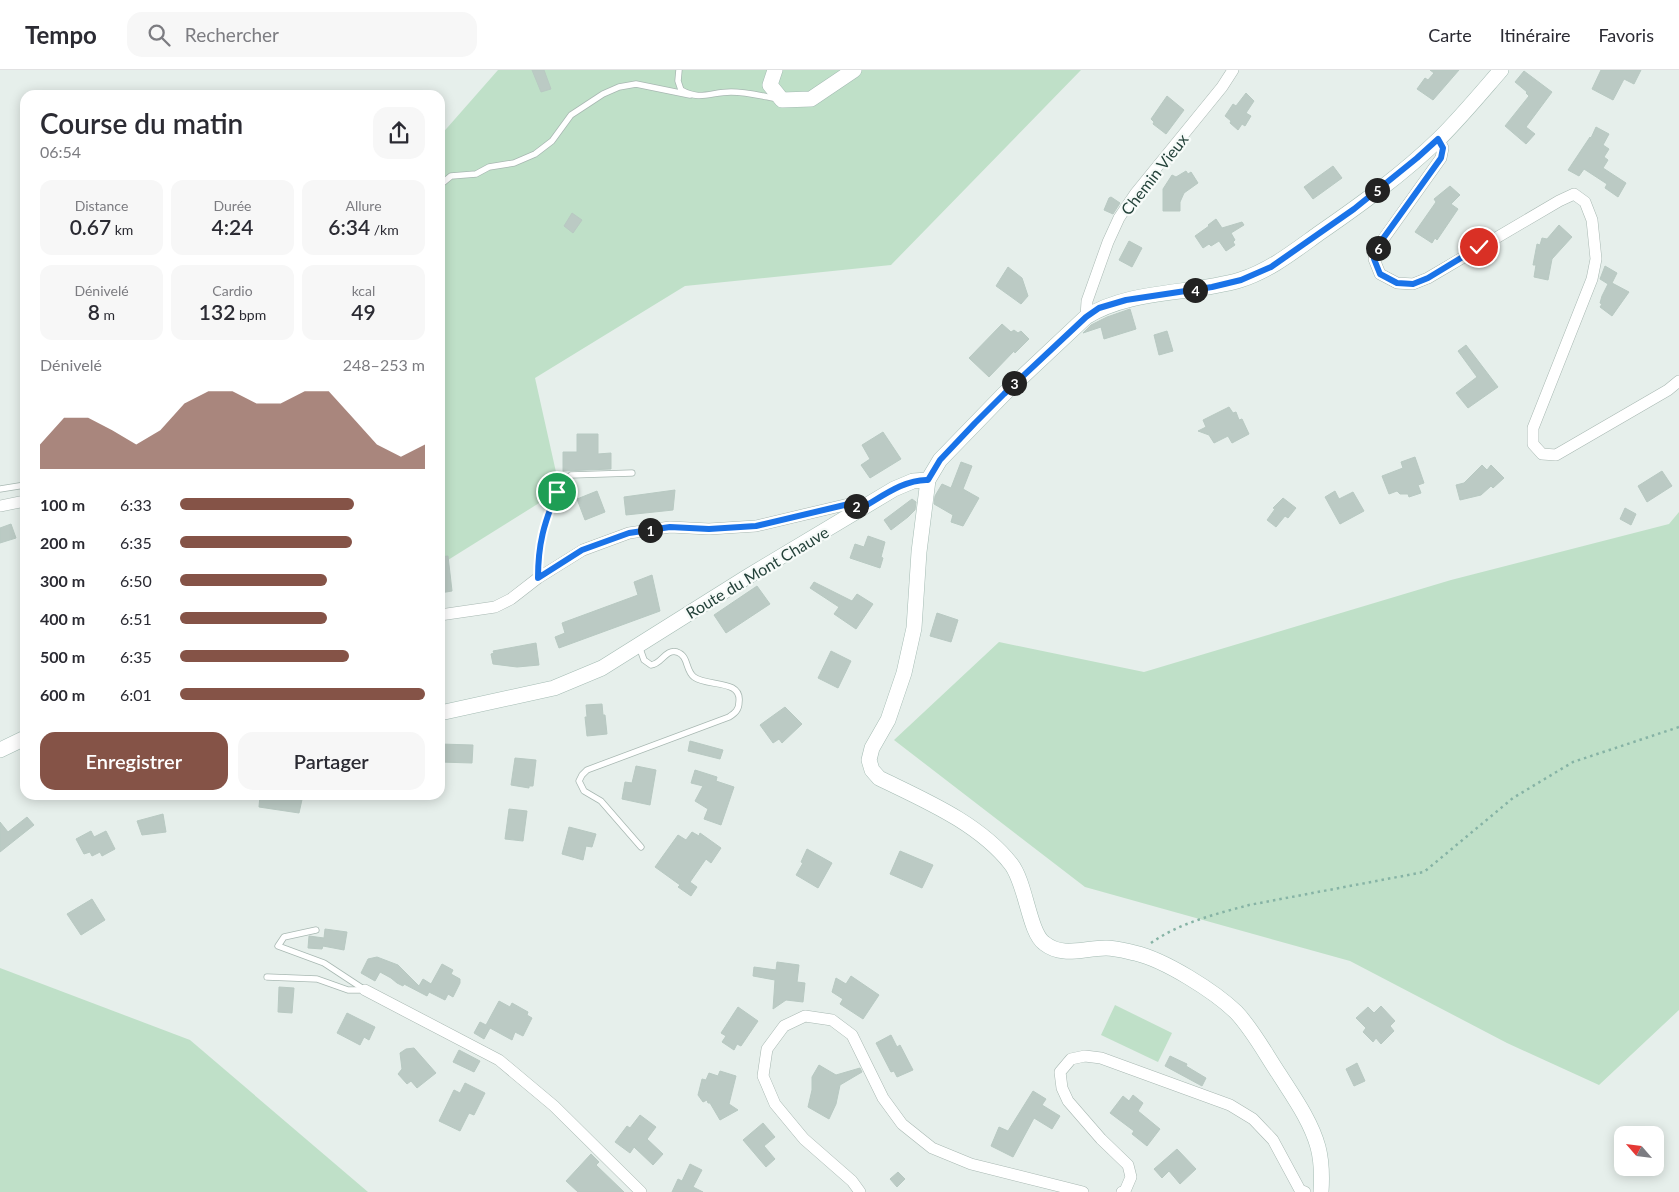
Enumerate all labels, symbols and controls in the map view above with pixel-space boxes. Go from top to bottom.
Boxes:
search box [127,12,477,57]
text: Tempo [25,20,97,49]
icon: search [145,21,173,49]
text: Rechercher [185,23,279,46]
text: Carte [1428,24,1472,46]
text: Itinéraire [1500,24,1570,46]
text: Favoris [1598,24,1654,46]
text: Course du matin [40,106,243,140]
button: share [373,107,425,159]
street label: Chemin Vieux [1116,130,1192,218]
text: 06:54 [40,142,81,161]
pin: 5 [1364,178,1390,202]
text: 5 [1373,182,1382,199]
text: Distance [75,197,128,214]
text: Durée [214,197,251,214]
text: Allure [345,197,382,214]
text: 0.67 [70,214,111,239]
text: 4:24 [212,214,253,239]
text: 6:34 [328,214,370,239]
text: km [111,221,133,238]
text: /km [370,221,399,238]
pin [1458,226,1500,268]
icon: check [1465,233,1493,261]
pin: 6 [1366,236,1390,260]
text: 6 [1374,240,1383,257]
pin: 4 [1182,278,1208,302]
text: Dénivelé [74,282,129,299]
text: Cardio [212,282,253,299]
text: kcal [352,282,375,299]
text: 4 [1191,282,1200,299]
text: 8 [88,299,100,324]
text: 132 [199,299,235,324]
text: 49 [351,299,376,324]
text: m [100,306,115,323]
text: bpm [235,306,266,323]
text: Dénivelé [40,355,102,374]
text: 248–253 m [343,355,425,374]
pin: 3 [1002,370,1026,396]
text: 3 [1010,375,1019,392]
pin [536,471,578,513]
icon: arrive [543,478,571,506]
pin: 2 [844,494,868,518]
text: 100 m [40,495,85,514]
text: 6:33 [120,495,152,514]
text: 2 [852,498,861,515]
pin: 1 [638,518,662,542]
text: 1 [646,522,655,539]
street label: Route du Mont Chauve [682,522,832,622]
text: 200 m [40,533,85,552]
text: 6:35 [120,533,152,552]
text: 300 m [40,571,85,590]
text: 6:50 [120,571,152,590]
text: 400 m [40,609,85,628]
text: 6:51 [120,609,152,628]
text: 500 m [40,647,85,666]
text: 6:35 [120,647,152,666]
text: 600 m [40,685,85,704]
text: 6:01 [120,685,152,704]
button: Enregistrer [40,732,228,790]
button: Partager [238,732,425,790]
north arrow [1614,1126,1664,1176]
map controls [1614,1126,1664,1176]

